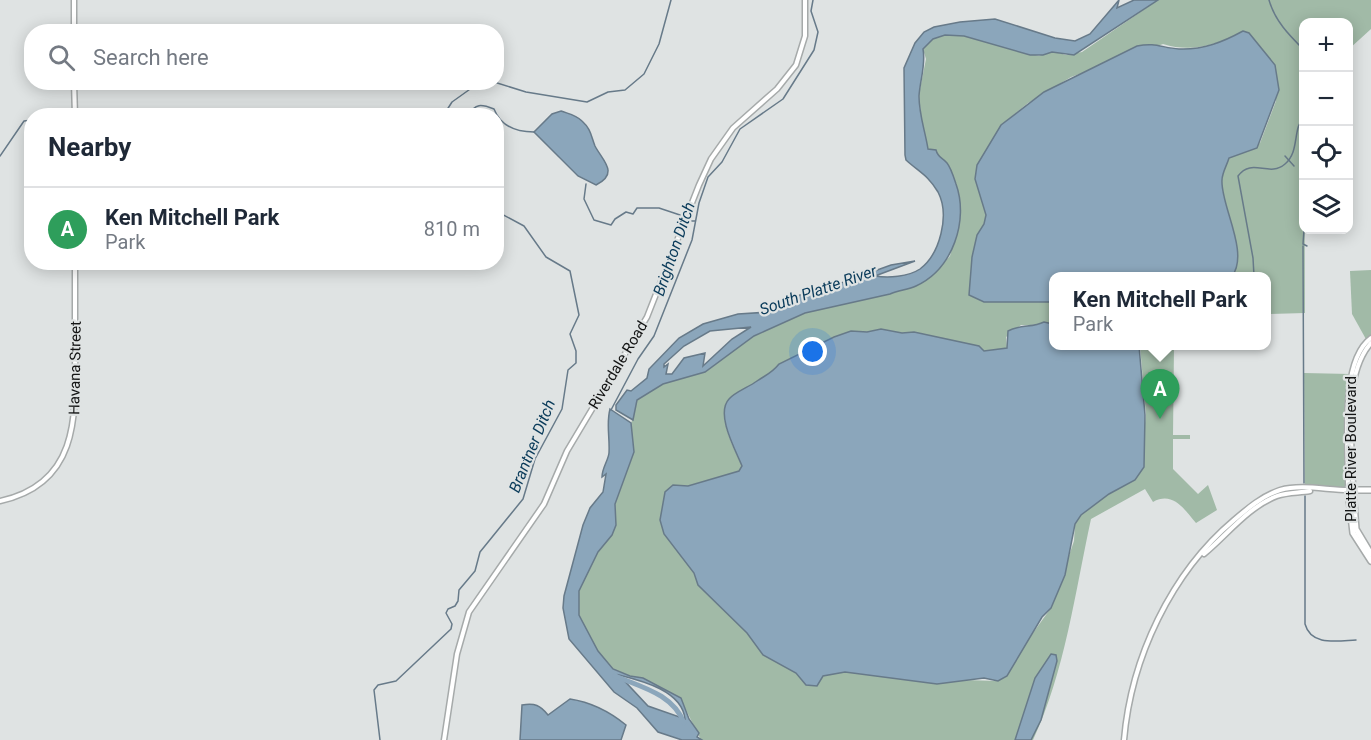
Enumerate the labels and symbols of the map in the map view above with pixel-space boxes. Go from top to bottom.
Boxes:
water label: Brighton Ditch [649,200,699,298]
water label: South Platte River [757,261,880,319]
street label: Riverdale Road [585,318,651,412]
street label: Havana Street [65,321,85,415]
your location [798,337,827,366]
pin: A [1140,370,1180,419]
street label: Platte River Boulevard [1342,376,1360,522]
water label: Brantner Ditch [505,397,559,495]

